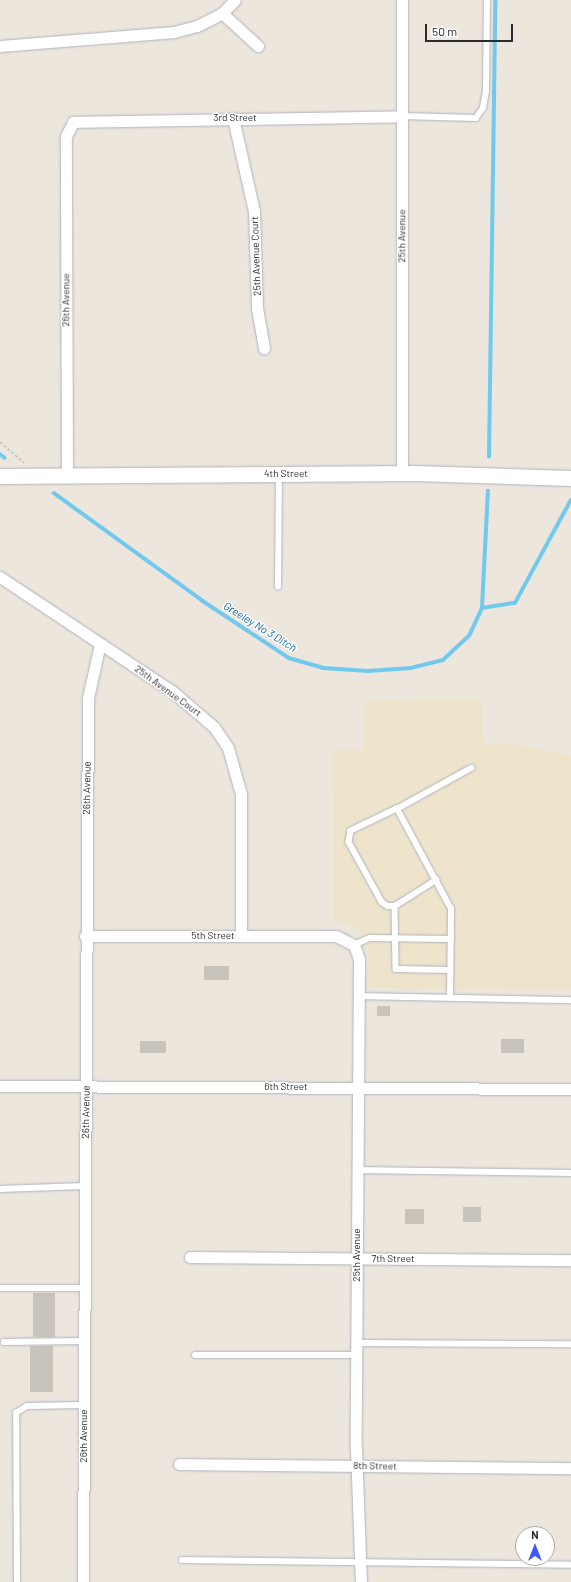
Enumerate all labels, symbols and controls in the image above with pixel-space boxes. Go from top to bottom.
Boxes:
scale bar [427,16,515,42]
text: 50 m [432,24,457,38]
street label: 3rd Street [213,112,257,124]
street label: 25th Avenue [396,209,408,263]
street label: 25th Avenue Court [249,216,263,296]
street label: 26th Avenue [60,273,72,327]
street label: 4th Street [264,468,308,480]
water label: Greeley No 3 Ditch [221,599,299,655]
street label: 25th Avenue Court [132,663,204,719]
street label: 26th Avenue [81,761,93,815]
street label: 5th Street [191,930,235,942]
street label: 6th Street [264,1081,308,1093]
street label: 26th Avenue [80,1085,92,1139]
street label: 25th Avenue [351,1228,363,1282]
street label: 7th Street [371,1253,415,1265]
street label: 26th Avenue [78,1409,90,1463]
street label: 8th Street [353,1460,397,1472]
north arrow [515,1526,555,1566]
text: N [531,1528,539,1541]

